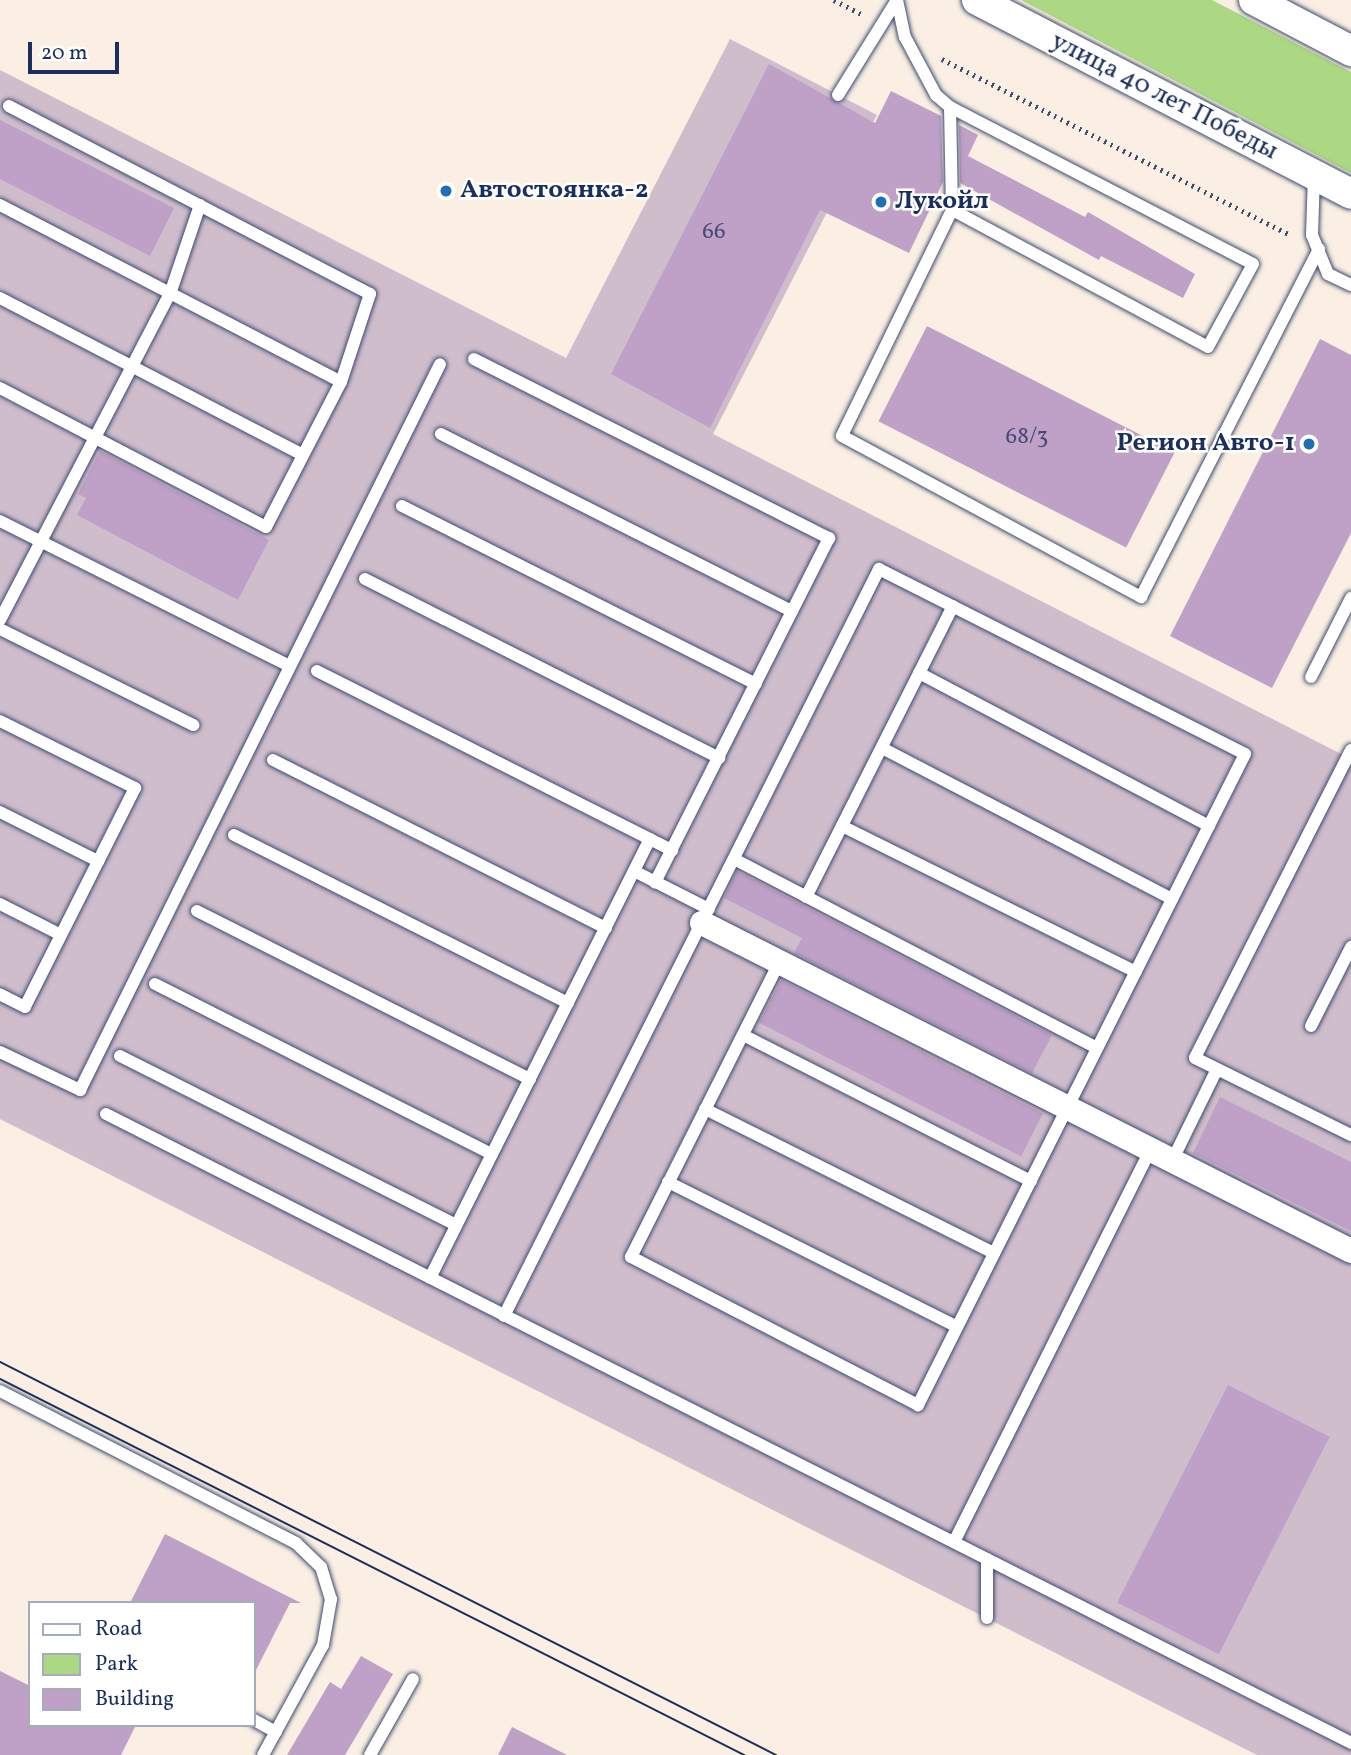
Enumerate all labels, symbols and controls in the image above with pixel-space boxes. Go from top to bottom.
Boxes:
street label: улица 40 лет Победы [1045,26,1283,168]
scale bar [32,28,122,72]
text: 20 m [41,39,87,68]
place label: Автостоянка-2 [460,175,648,207]
marker: Автостоянка-2 [438,183,454,199]
place label: Лукойл [895,186,989,218]
marker: Лукойл [873,194,889,210]
house number: 66 [702,218,726,246]
house number: 68/3 [1006,423,1048,451]
place label: Регион Авто-1 [1116,428,1295,460]
marker: Регион Авто-1 [1301,436,1317,452]
legend [28,1601,256,1727]
text: Road [95,1615,142,1644]
text: Park [95,1650,138,1679]
text: Building [95,1685,174,1714]

